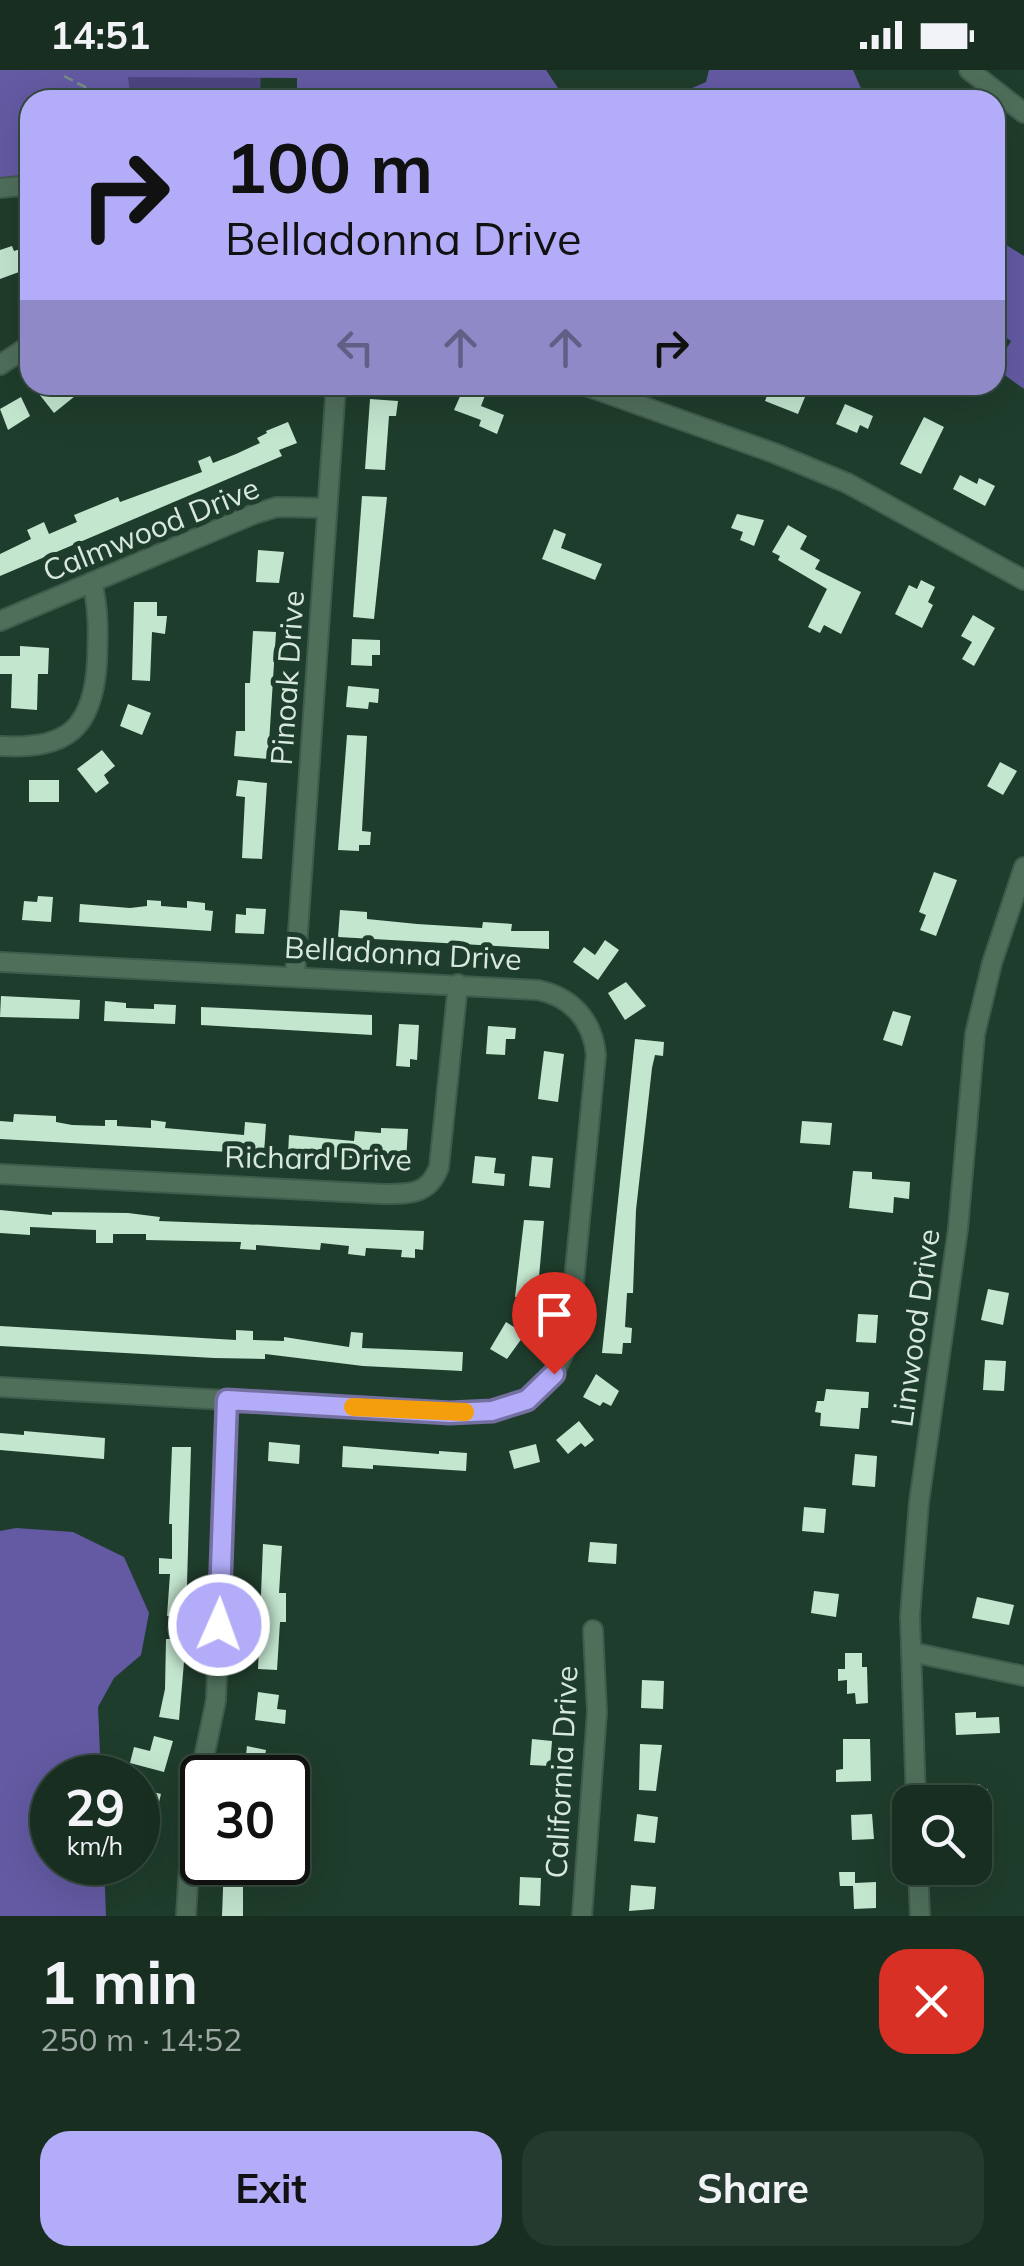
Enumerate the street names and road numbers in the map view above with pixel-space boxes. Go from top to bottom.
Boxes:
street label: Calmwood Drive [37,468,264,590]
street label: Pinoak Drive [262,589,312,767]
street label: Belladonna Drive [283,928,523,978]
street label: Richard Drive [224,1137,412,1179]
street label: Linwood Drive [882,1227,948,1429]
street label: California Drive [536,1665,586,1879]

